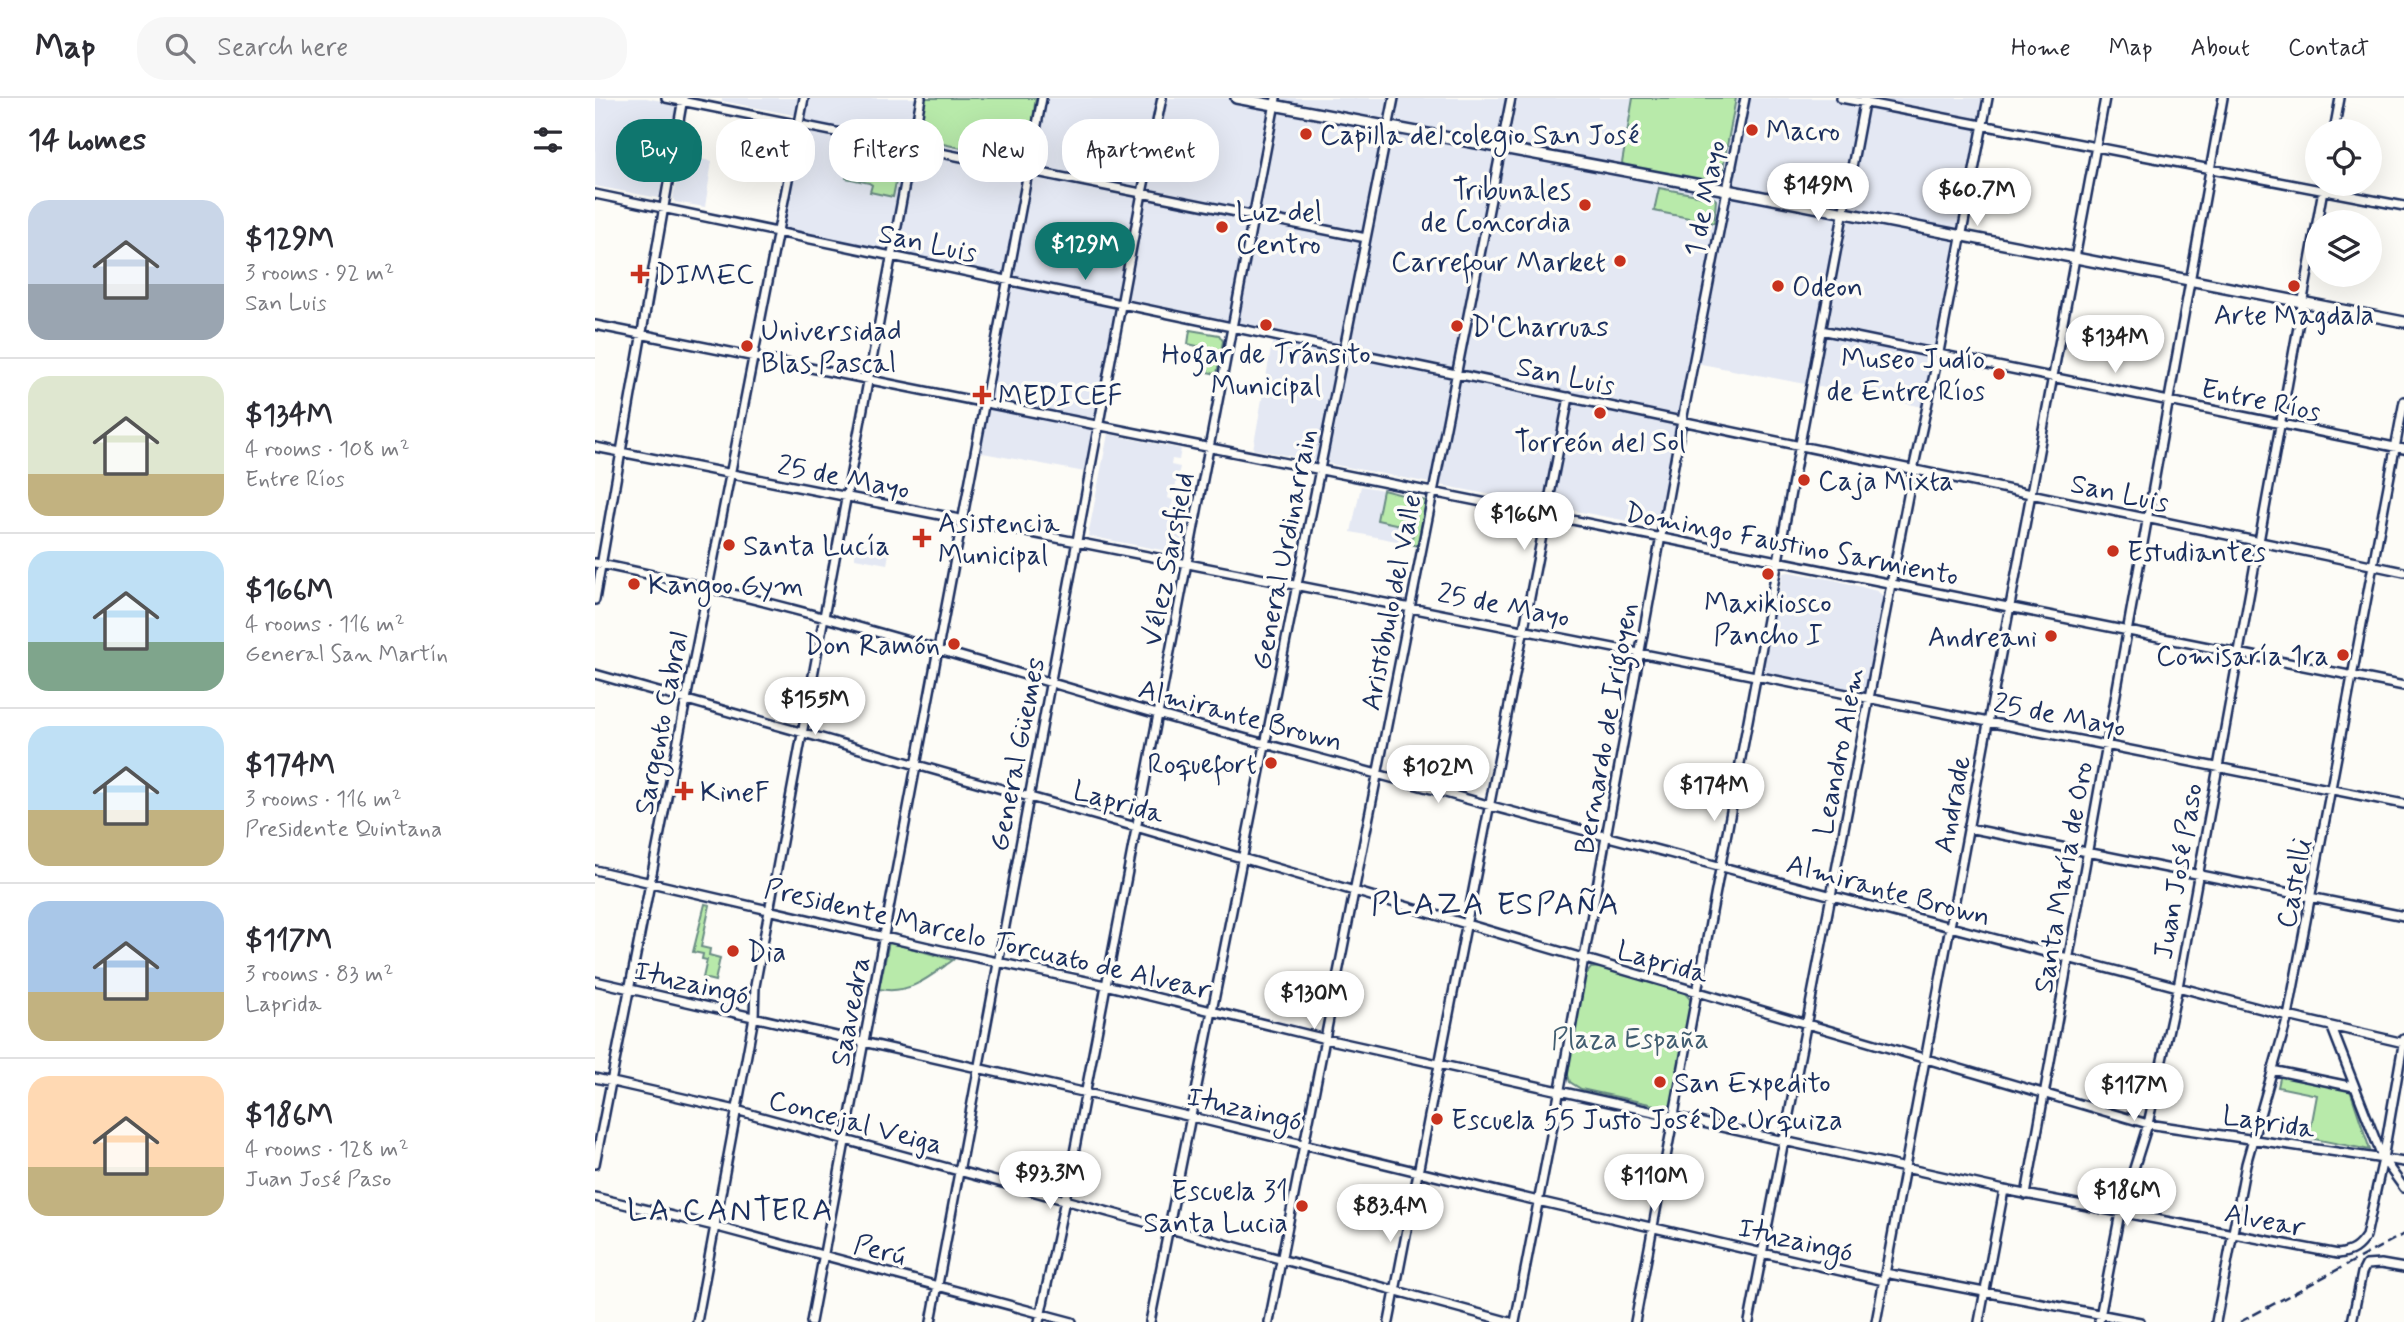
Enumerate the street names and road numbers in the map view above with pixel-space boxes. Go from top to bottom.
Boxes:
street label: 1 de Mayo [1677,137,1736,260]
street label: San Luis [875,216,980,273]
street label: San Luis [1513,349,1618,406]
street label: Entre Ríos [2197,371,2324,432]
street label: General Urdinarrain [1244,426,1327,673]
street label: 25 de Mayo [774,448,913,509]
street label: San Luis [2067,466,2172,523]
street label: Vélez Sarsfield [1134,469,1204,650]
street label: Aristóbulo del Valle [1353,491,1432,714]
street label: Domingo Faustino Sarmiento [1622,495,1962,596]
street label: 25 de Mayo [1434,576,1573,637]
street label: Bernardo de Irigoyen [1567,600,1651,858]
street label: Sargento Cabral [627,629,700,819]
street label: General Güemes [982,654,1055,855]
street label: Leandro Alem [1806,664,1875,839]
street label: Almirante Brown [1134,671,1347,761]
street label: 25 de Mayo [1990,686,2129,747]
street label: Andrade [1926,753,1981,856]
street label: Santa María de Oro [2026,759,2103,996]
street label: Laprida [1068,773,1168,834]
street label: Juan José Paso [2146,780,2213,962]
street label: Castelli [2269,835,2322,932]
street label: Almirante Brown [1782,846,1995,936]
street label: Presidente Marcelo Torcuato de Alvear [761,871,1215,1010]
street label: Laprida [1612,933,1712,994]
street label: Ituzaingó [630,953,753,1018]
street label: Saavedra [823,953,880,1070]
street label: Ituzaingó [1183,1079,1306,1144]
street label: Concejal Veiga [764,1082,947,1164]
street label: Laprida [2220,1098,2318,1149]
street label: Alvear [2221,1196,2309,1248]
street label: Ituzaingó [1734,1210,1857,1275]
street label: Perú [849,1227,909,1276]

